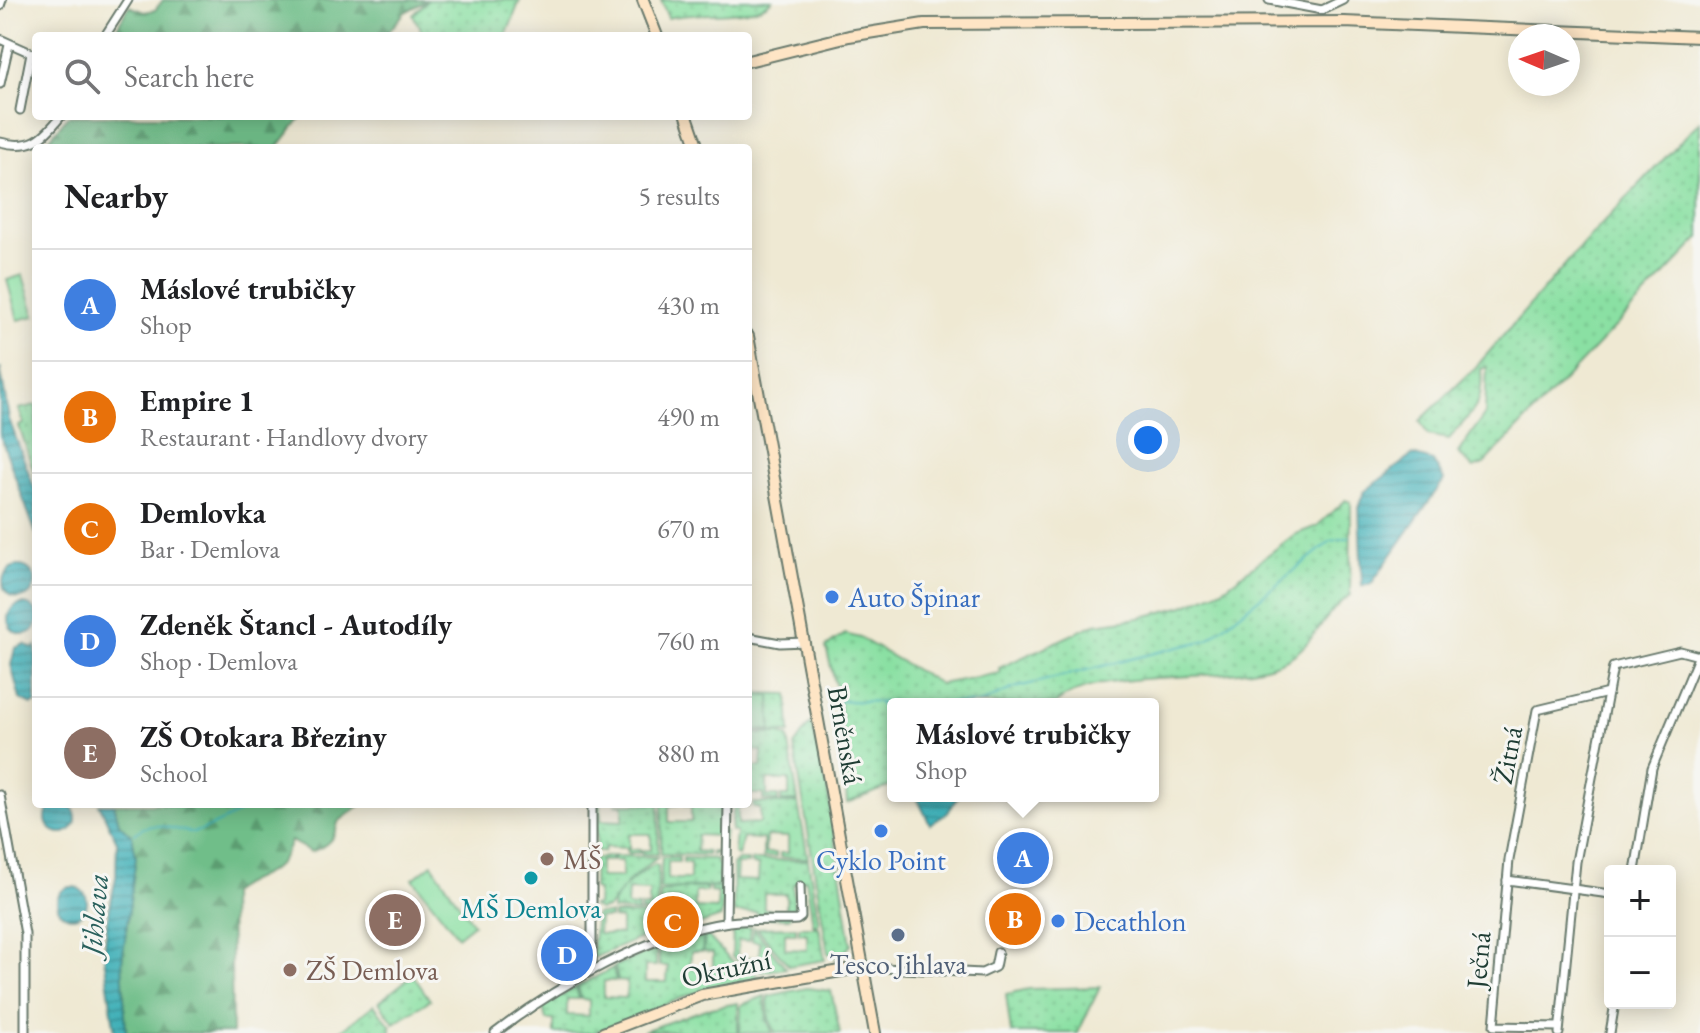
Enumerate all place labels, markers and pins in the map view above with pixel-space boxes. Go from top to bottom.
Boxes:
place label: Auto Špinar [847,579,981,615]
marker: Auto Špinar [823,588,841,606]
marker: Cyklo Point [872,822,890,840]
pin: A [997,828,1049,888]
place label: MŠ [563,841,601,877]
place label: Cyklo Point [816,842,946,878]
marker: MŠ [538,850,556,868]
marker: MŠ Demlova [522,869,540,887]
pin: B [989,889,1041,949]
pin: E [369,890,421,950]
place label: MŠ Demlova [461,890,602,926]
pin: C [647,892,699,952]
place label: Decathlon [1074,903,1187,939]
marker: Decathlon [1049,912,1067,930]
pin: D [541,925,593,985]
marker: Tesco Jihlava [889,926,907,944]
place label: Tesco Jihlava [829,946,967,982]
place label: ZŠ Demlova [306,952,439,988]
marker: ZŠ Demlova [281,961,299,979]

